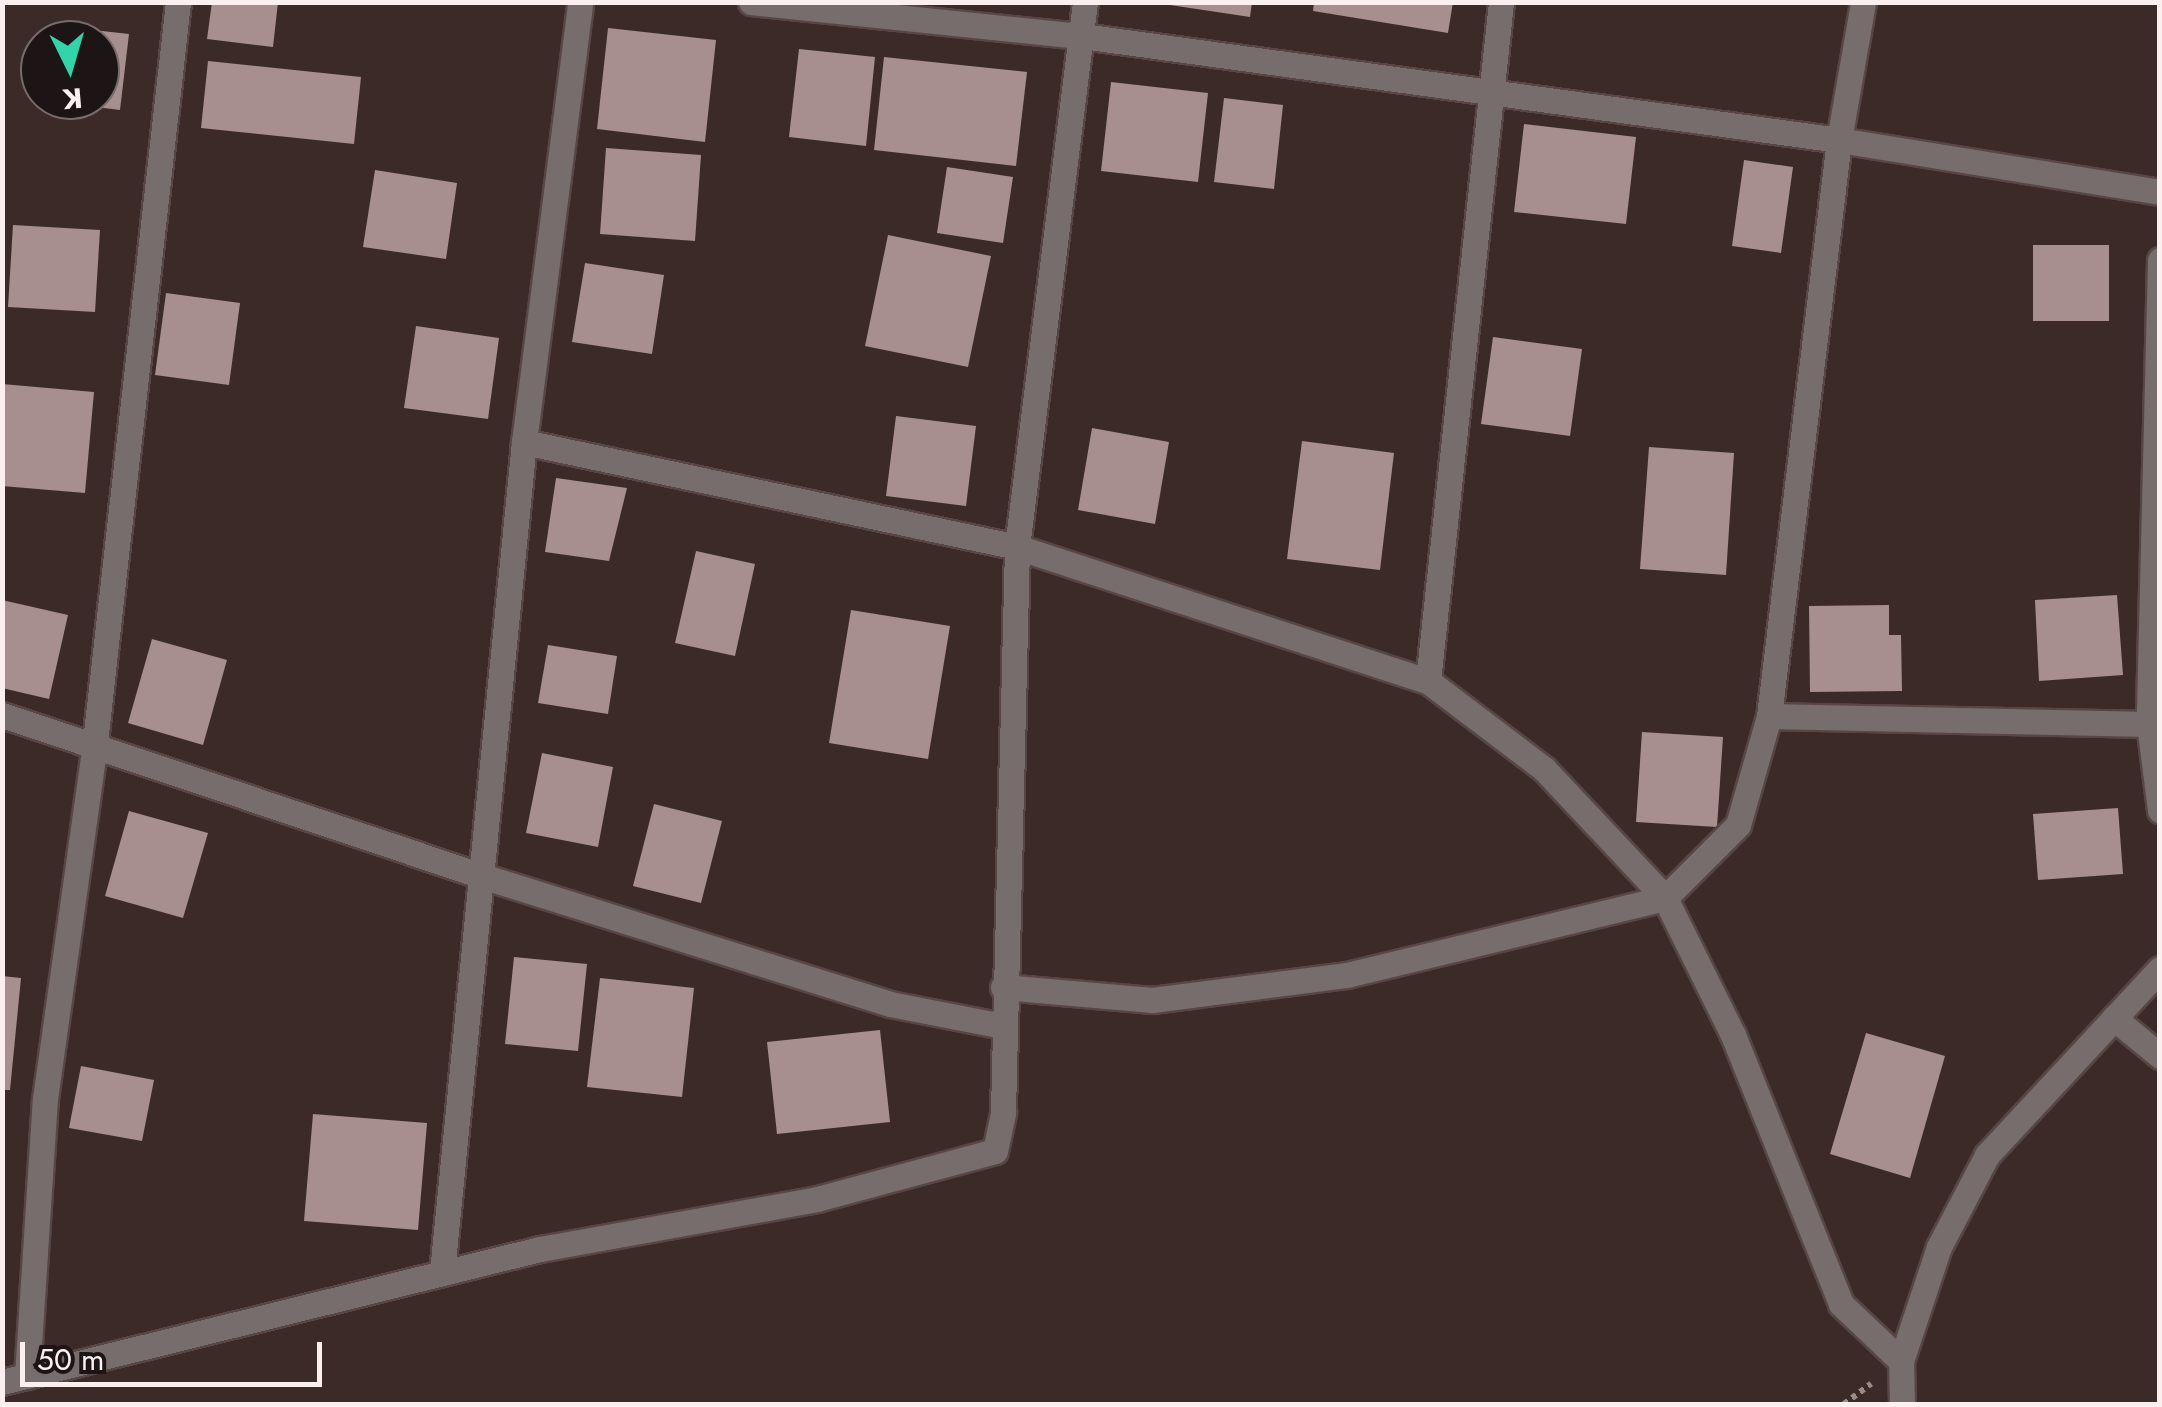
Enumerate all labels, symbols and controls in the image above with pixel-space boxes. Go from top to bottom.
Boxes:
north arrow [20,20,120,120]
text: K [61,77,84,120]
scale bar [25,1322,328,1384]
text: 50 m [37,1338,104,1381]

